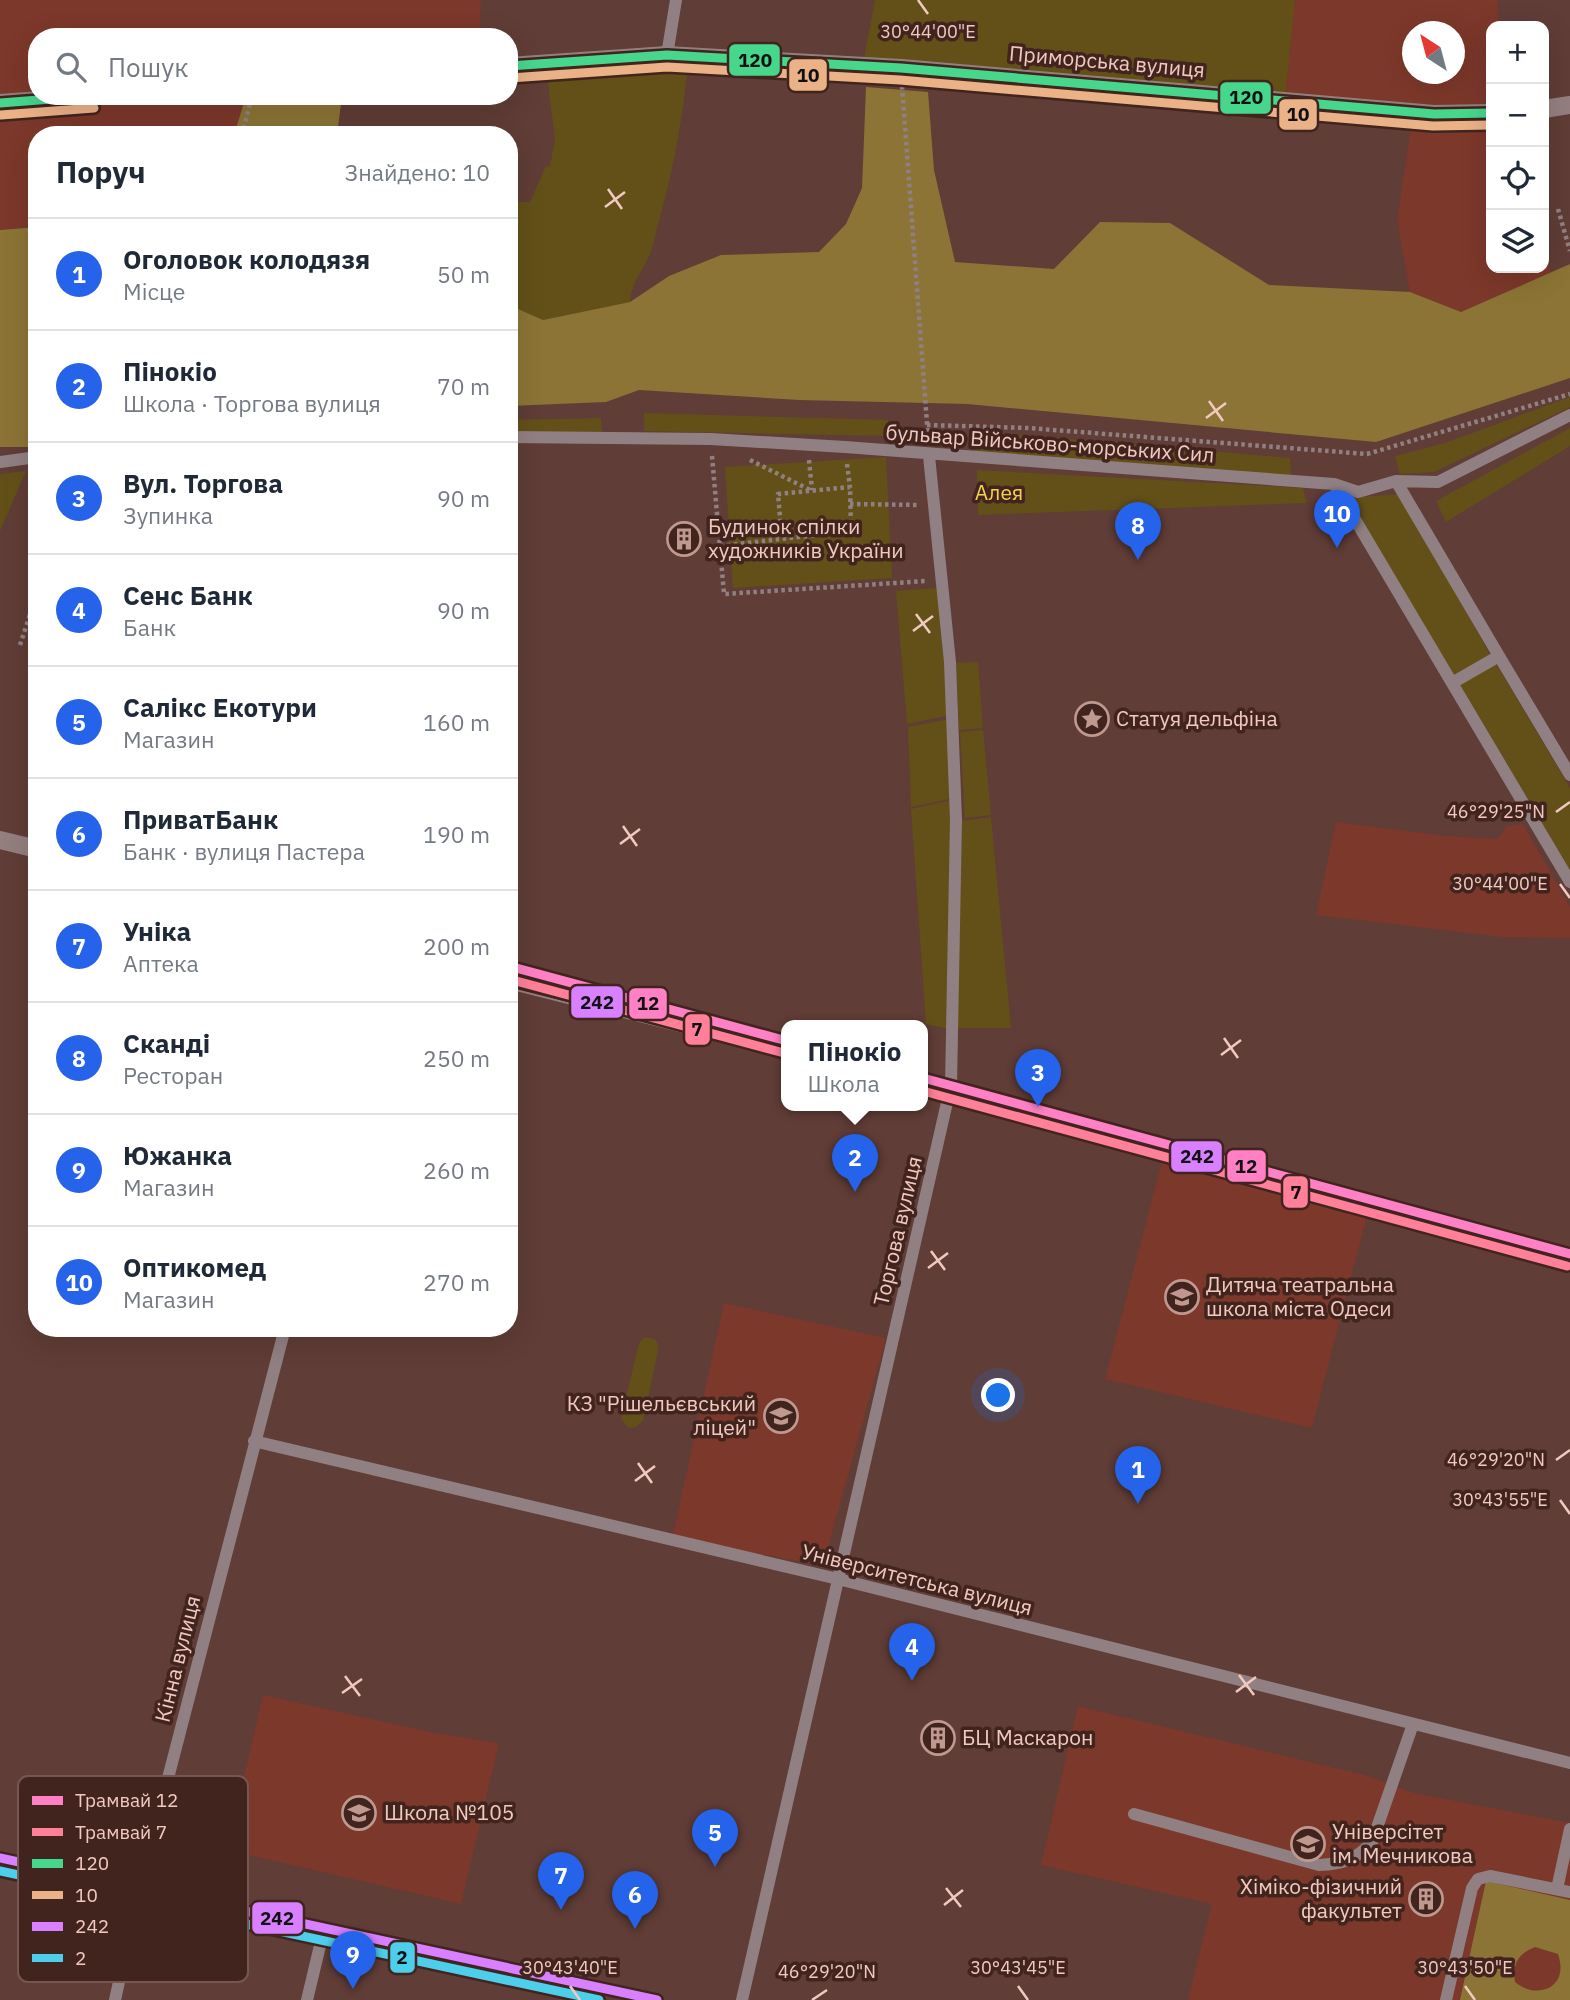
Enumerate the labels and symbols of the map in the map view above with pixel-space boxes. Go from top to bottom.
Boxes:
text: 30°44'00"E [880,20,976,43]
north arrow [1402,21,1465,84]
street label: Приморська вулиця [1008,38,1206,84]
line badge: 120 [728,43,781,77]
text: 120 [738,48,772,72]
line badge: 10 [788,58,828,92]
text: 10 [797,63,819,87]
line badge: 120 [1219,81,1272,115]
text: 120 [1229,85,1263,109]
line badge: 10 [1278,98,1318,131]
text: 10 [1287,102,1309,126]
street label: бульвар Військово-морських Сил [885,418,1215,468]
park label: Алея [975,478,1023,506]
pin: 10 [1314,490,1360,548]
pin: 8 [1115,502,1161,560]
place label: Будинок спілки художників України [708,512,904,564]
building icon: Будинок спілки художників України [665,520,703,558]
place icon: Статуя дельфіна [1073,700,1111,738]
place label: Статуя дельфіна [1116,704,1278,732]
text: 46°29'25"N [1447,800,1545,823]
text: 30°44'00"E [1452,872,1548,895]
line badge: 242 [570,985,624,1019]
line badge: 12 [628,987,668,1020]
text: 242 [580,990,614,1014]
text: 12 [637,991,659,1015]
line badge: 7 [684,1013,711,1046]
text: 7 [691,1017,703,1041]
pin: 3 [1015,1049,1061,1107]
pin: 2 [832,1134,878,1192]
line badge: 242 [1170,1140,1223,1173]
text: 242 [1180,1144,1214,1168]
line badge: 12 [1226,1149,1267,1183]
street label: Торгова вулиця [866,1153,928,1308]
text: 12 [1235,1154,1257,1178]
line badge: 7 [1282,1175,1309,1209]
text: 7 [1290,1180,1302,1204]
place label: Дитяча театральна школа міста Одеси [1206,1270,1394,1322]
school or university icon: Дитяча театральна школа міста Одеси [1163,1278,1201,1316]
your location [981,1378,1015,1412]
place label: КЗ "Рішельєвський ліцей" [567,1389,756,1441]
school or university icon: КЗ "Рішельєвський ліцей" [762,1397,800,1435]
pin: 1 [1115,1446,1161,1504]
text: 46°29'20"N [1447,1448,1545,1471]
text: 30°43'55"E [1452,1488,1548,1511]
street label: Університетська вулиця [799,1537,1036,1621]
street label: Кінна вулиця [148,1593,206,1725]
pin: 4 [889,1623,935,1681]
building icon: БЦ Маскарон [919,1719,957,1757]
place label: БЦ Маскарон [962,1723,1093,1751]
legend [18,1776,248,1982]
text: Трамвай 12 [75,1788,179,1812]
school or university icon: Школа №105 [340,1794,378,1832]
place label: Школа №105 [384,1798,514,1826]
pin: 5 [692,1809,738,1867]
place label: Універсітет ім. Мечникова [1332,1817,1473,1869]
text: Трамвай 7 [75,1820,167,1844]
school or university icon: Універсітет ім. Мечникова [1289,1825,1327,1863]
text: 120 [75,1851,109,1875]
pin: 7 [538,1852,584,1910]
pin: 6 [612,1871,658,1929]
place label: Хіміко-фізичний факультет [1240,1872,1402,1924]
building icon: Хіміко-фізичний факультет [1407,1880,1445,1918]
text: 10 [75,1883,98,1907]
line badge: 242 [251,1901,304,1935]
text: 242 [260,1906,294,1930]
text: 242 [75,1914,109,1938]
pin: 9 [330,1931,376,1989]
line badge: 2 [389,1941,416,1974]
text: 2 [396,1945,408,1969]
text: 2 [75,1946,86,1970]
text: 30°43'40"E [522,1956,618,1979]
text: 30°43'45"E [970,1956,1066,1979]
text: 30°43'50"E [1417,1956,1513,1979]
text: 46°29'20"N [778,1960,876,1983]

